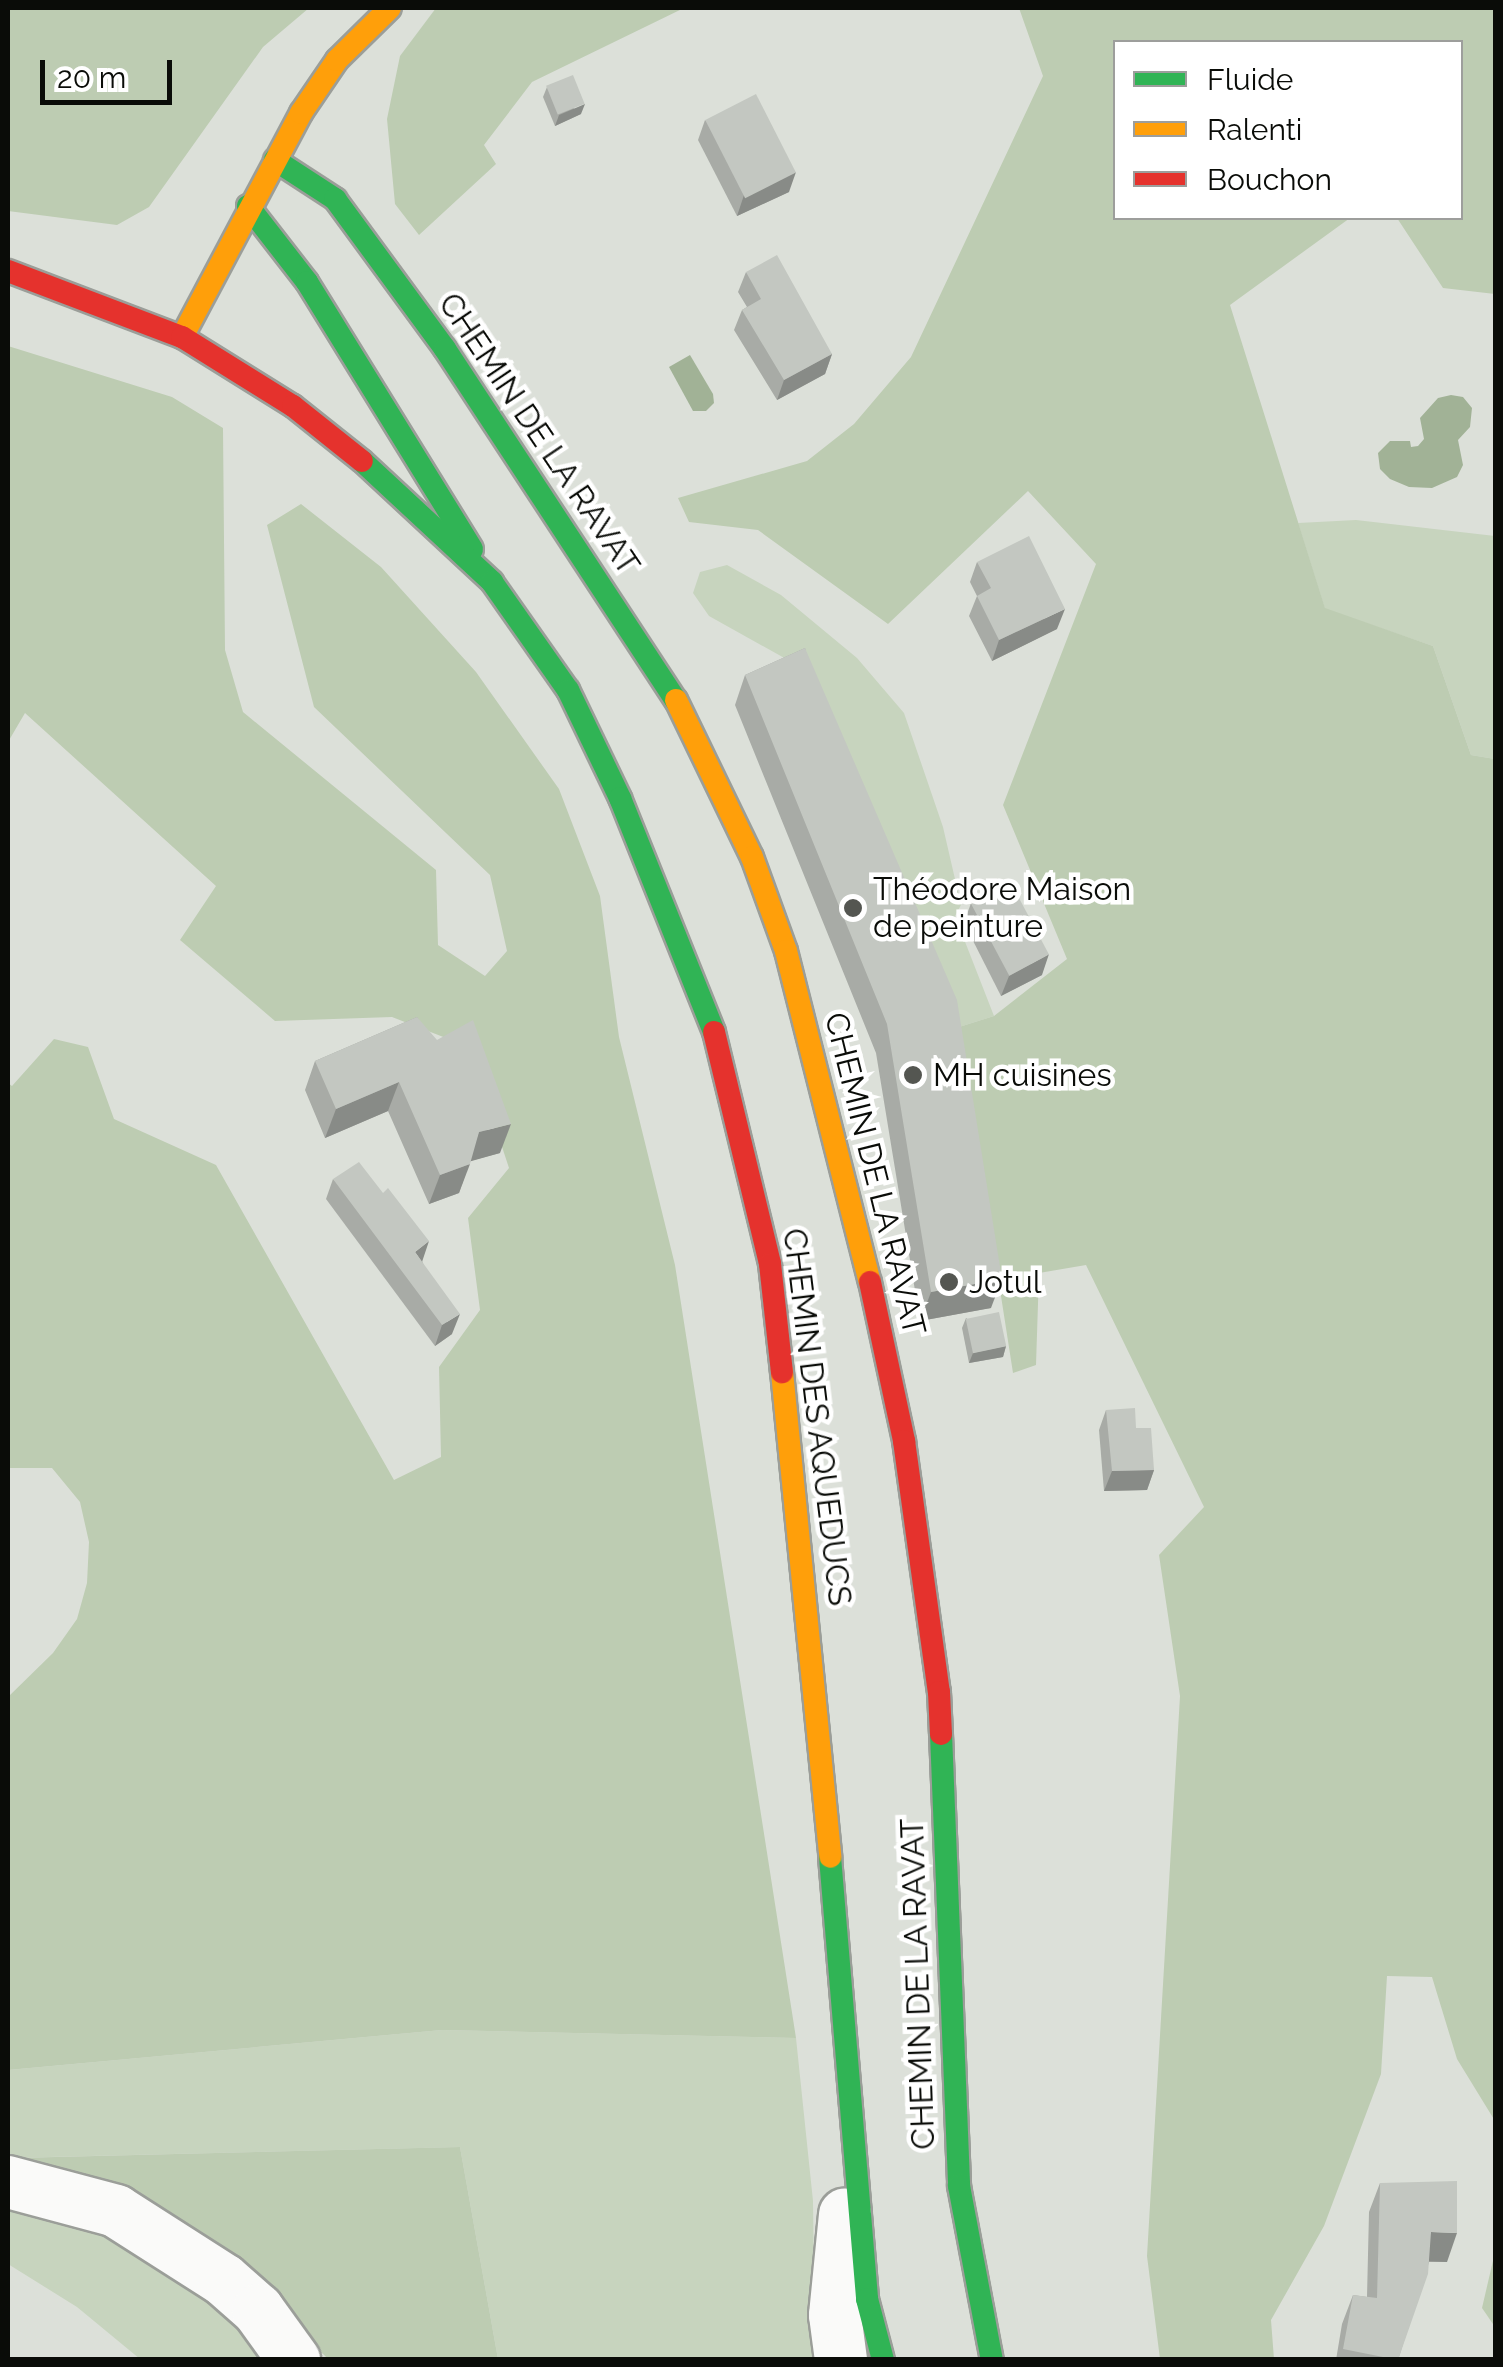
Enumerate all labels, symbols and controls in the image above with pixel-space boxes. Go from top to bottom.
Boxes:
scale bar [45,40,178,102]
legend [1113,40,1463,220]
text: 20 m [57,60,126,95]
text: Fluide [1207,62,1293,97]
text: Ralenti [1207,112,1302,147]
text: Bouchon [1207,162,1332,197]
street label: CHEMIN DE LA RAVAT [430,286,648,582]
place label: Théodore Maison de peinture [873,871,1131,946]
marker: Théodore Maison de peinture [842,897,864,919]
street label: CHEMIN DE LA RAVAT [816,1008,934,1340]
place label: MH cuisines [933,1056,1112,1094]
marker: MH cuisines [902,1064,924,1086]
street label: CHEMIN DES AQUEDUCS [775,1226,859,1608]
place label: Jotul [969,1263,1041,1301]
marker: Jotul [938,1271,960,1293]
street label: CHEMIN DE LA RAVAT [893,1817,943,2151]

